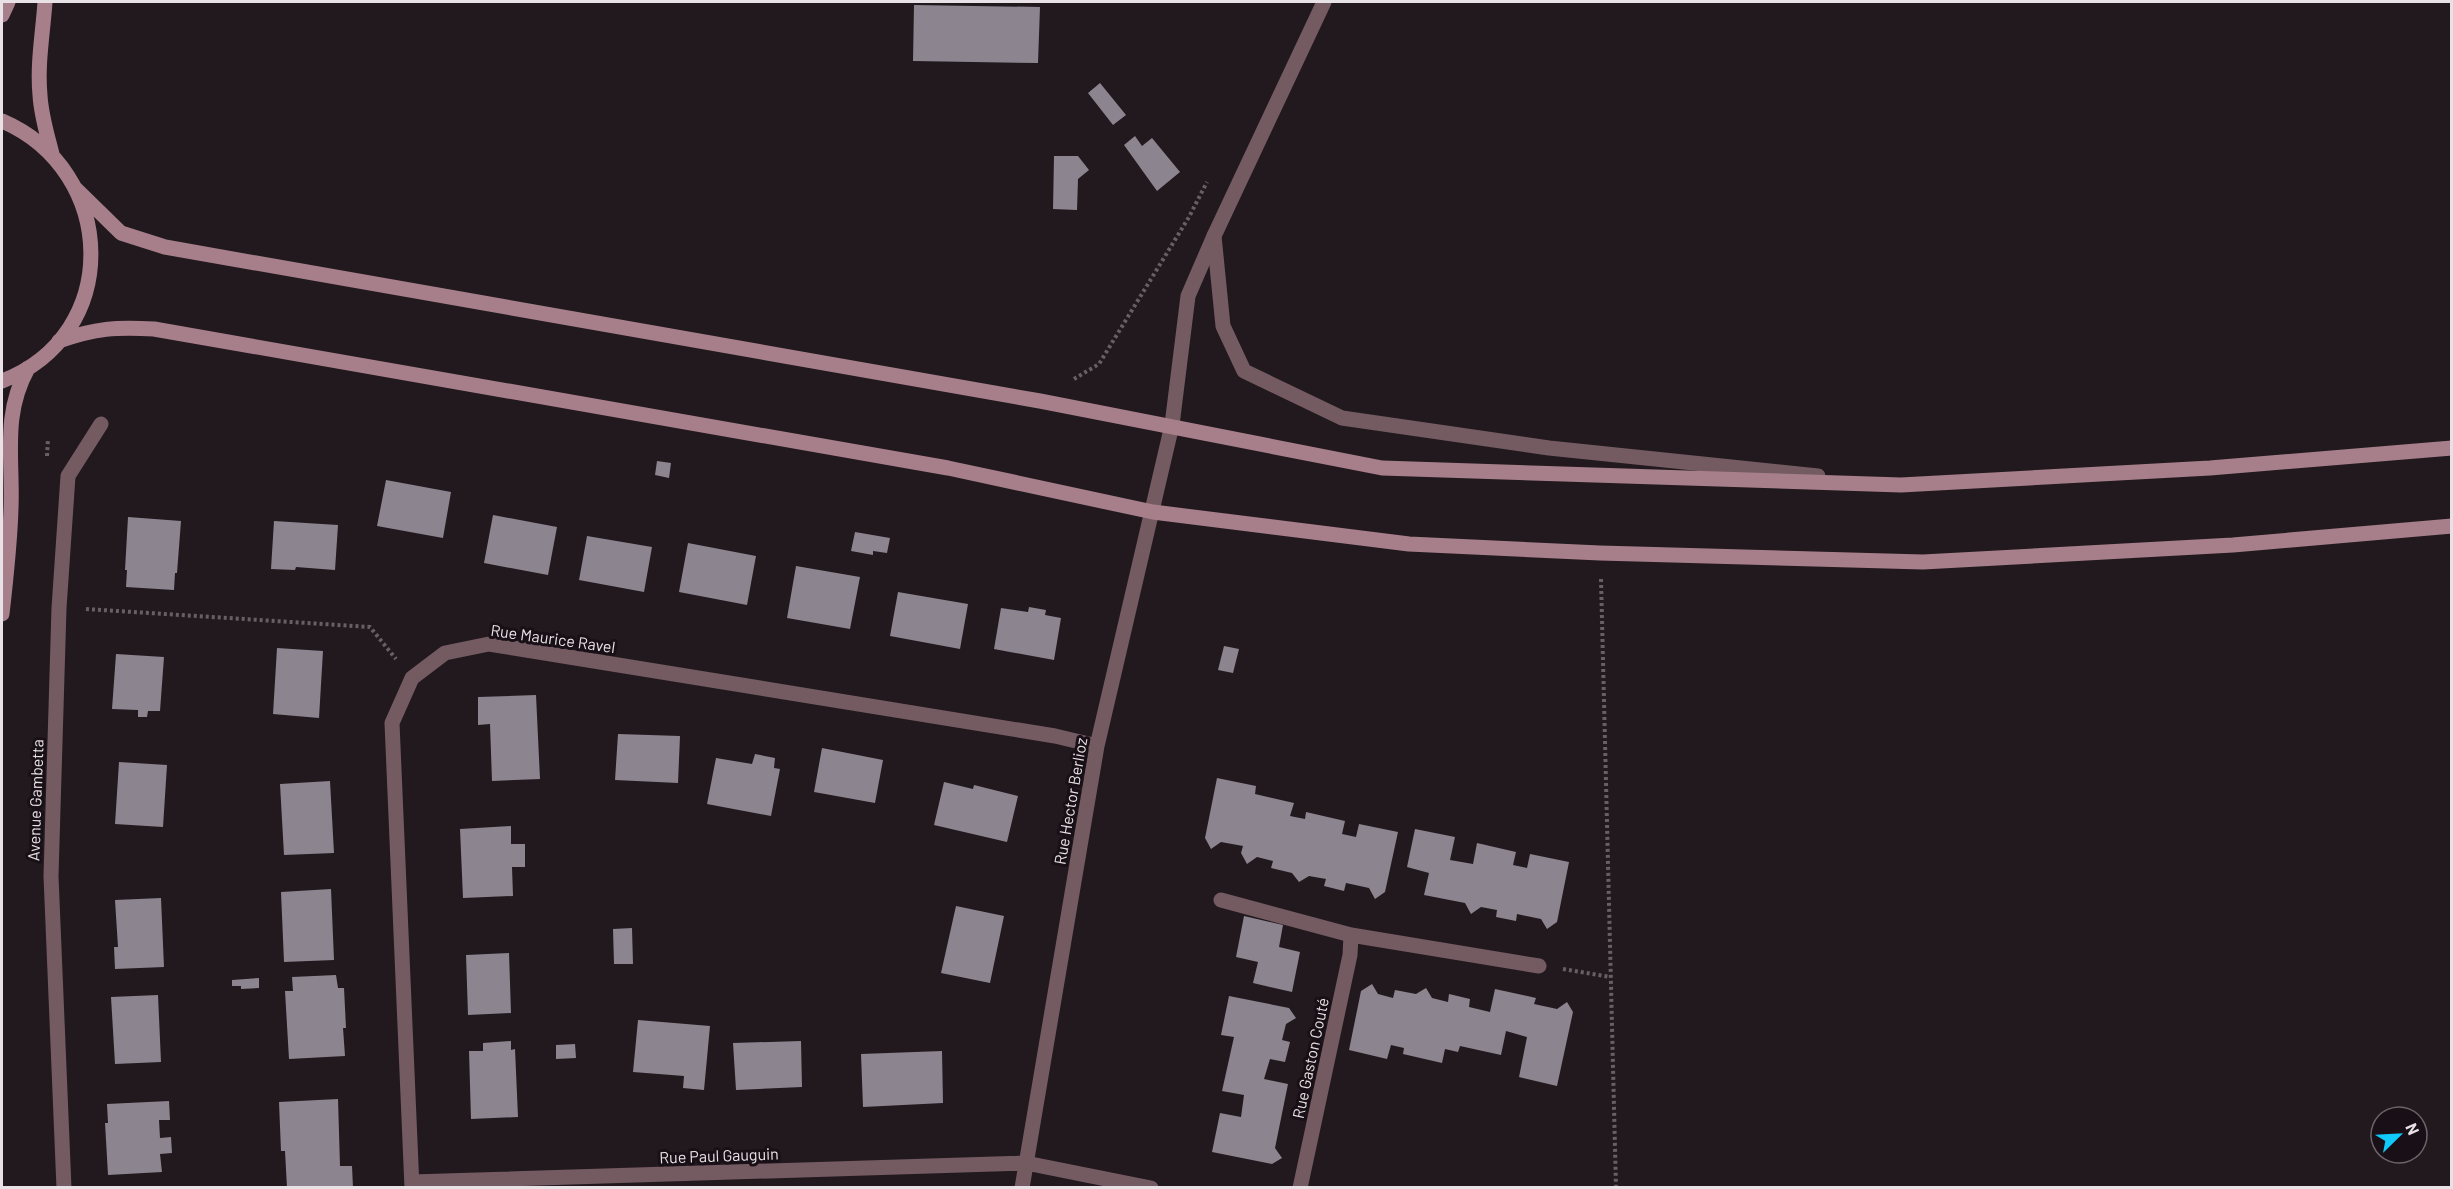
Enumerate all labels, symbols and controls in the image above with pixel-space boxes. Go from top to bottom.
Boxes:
street label: Rue Maurice Ravel [489,620,617,656]
street label: Rue Hector Berlioz [1049,736,1091,866]
street label: Avenue Gambetta [23,739,47,861]
street label: Rue Gaston Couté [1288,996,1332,1120]
north arrow [2369,1105,2429,1165]
text: N [2402,1120,2424,1137]
street label: Rue Paul Gauguin [659,1143,779,1167]

